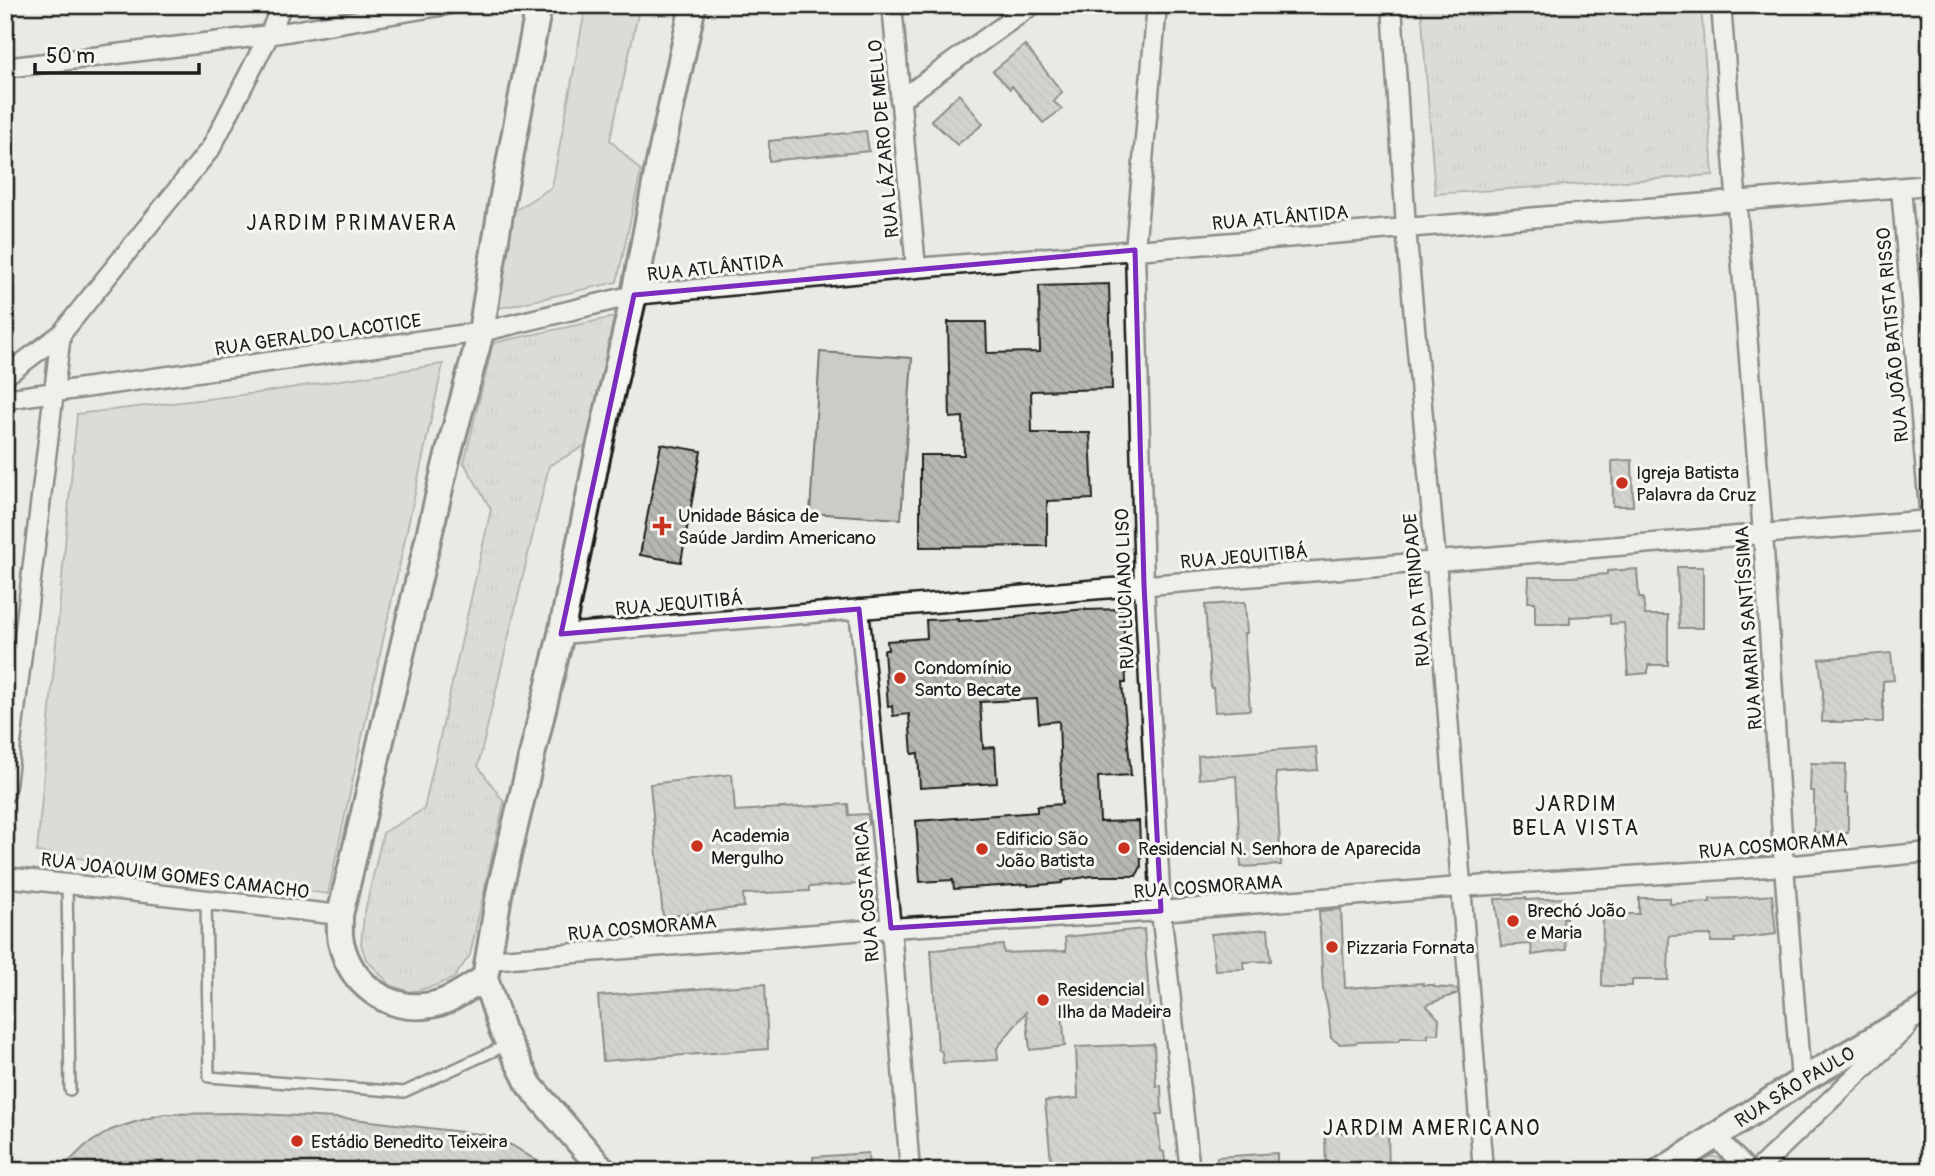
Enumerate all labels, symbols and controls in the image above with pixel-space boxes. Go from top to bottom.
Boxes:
scale bar [35,32,200,76]
street label: RUA LÁZARO DE MELLO [863,39,905,239]
text: 50 m [46,43,95,70]
street label: RUA ATLÂNTIDA [1211,200,1349,236]
district label: JARDIM PRIMAVERA [246,210,458,237]
street label: RUA JOÃO BATISTA RISSO [1872,226,1914,443]
street label: RUA ATLÂNTIDA [646,249,784,287]
street label: RUA GERALDO LACOTICE [213,309,423,361]
place label: Igreja Batista Palavra da Cruz [1636,461,1757,507]
marker: Igreja Batista Palavra da Cruz [1614,475,1630,491]
place label: Unidade Básica de Saúde Jardim Americano [678,504,876,550]
street label: RUA LUCIANO LISO [1110,508,1140,670]
street label: RUA DA TRINDADE [1398,512,1436,668]
marker: Unidade Básica de Saúde Jardim Americano [652,516,672,536]
street label: RUA MARIA SANTÍSSIMA [1730,525,1768,731]
street label: RUA JEQUITIBÁ [1179,539,1309,575]
street label: RUA JEQUITIBÁ [614,586,744,622]
place label: Condomínio Santo Becate [914,656,1022,702]
marker: Condomínio Santo Becate [892,670,908,686]
district label: JARDIM BELA VISTA [1512,791,1640,842]
street label: RUA COSTA RICA [849,821,885,963]
place label: Academia Mergulho [711,824,790,870]
place label: Edificio São João Batista [996,827,1095,873]
street label: RUA COSMORAMA [1698,828,1848,864]
place label: Residencial N. Senhora de Aparecida [1138,837,1421,861]
marker: Academia Mergulho [689,838,705,854]
marker: Residencial N. Senhora de Aparecida [1116,840,1132,856]
marker: Edificio São João Batista [974,841,990,857]
street label: RUA JOAQUIM GOMES CAMACHO [39,848,310,904]
street label: RUA COSMORAMA [1133,870,1283,904]
place label: Brechó João e Maria [1527,899,1626,945]
street label: RUA COSMORAMA [567,910,717,946]
marker: Brechó João e Maria [1505,913,1521,929]
place label: Pizzaria Fornata [1346,936,1475,960]
marker: Pizzaria Fornata [1324,939,1340,955]
place label: Residencial Ilha da Madeira [1057,978,1172,1024]
marker: Residencial Ilha da Madeira [1035,992,1051,1008]
street label: RUA SÃO PAULO [1731,1041,1859,1133]
district label: JARDIM AMERICANO [1323,1115,1541,1142]
place label: Estádio Benedito Teixeira [311,1130,508,1154]
marker: Estádio Benedito Teixeira [289,1133,305,1149]

